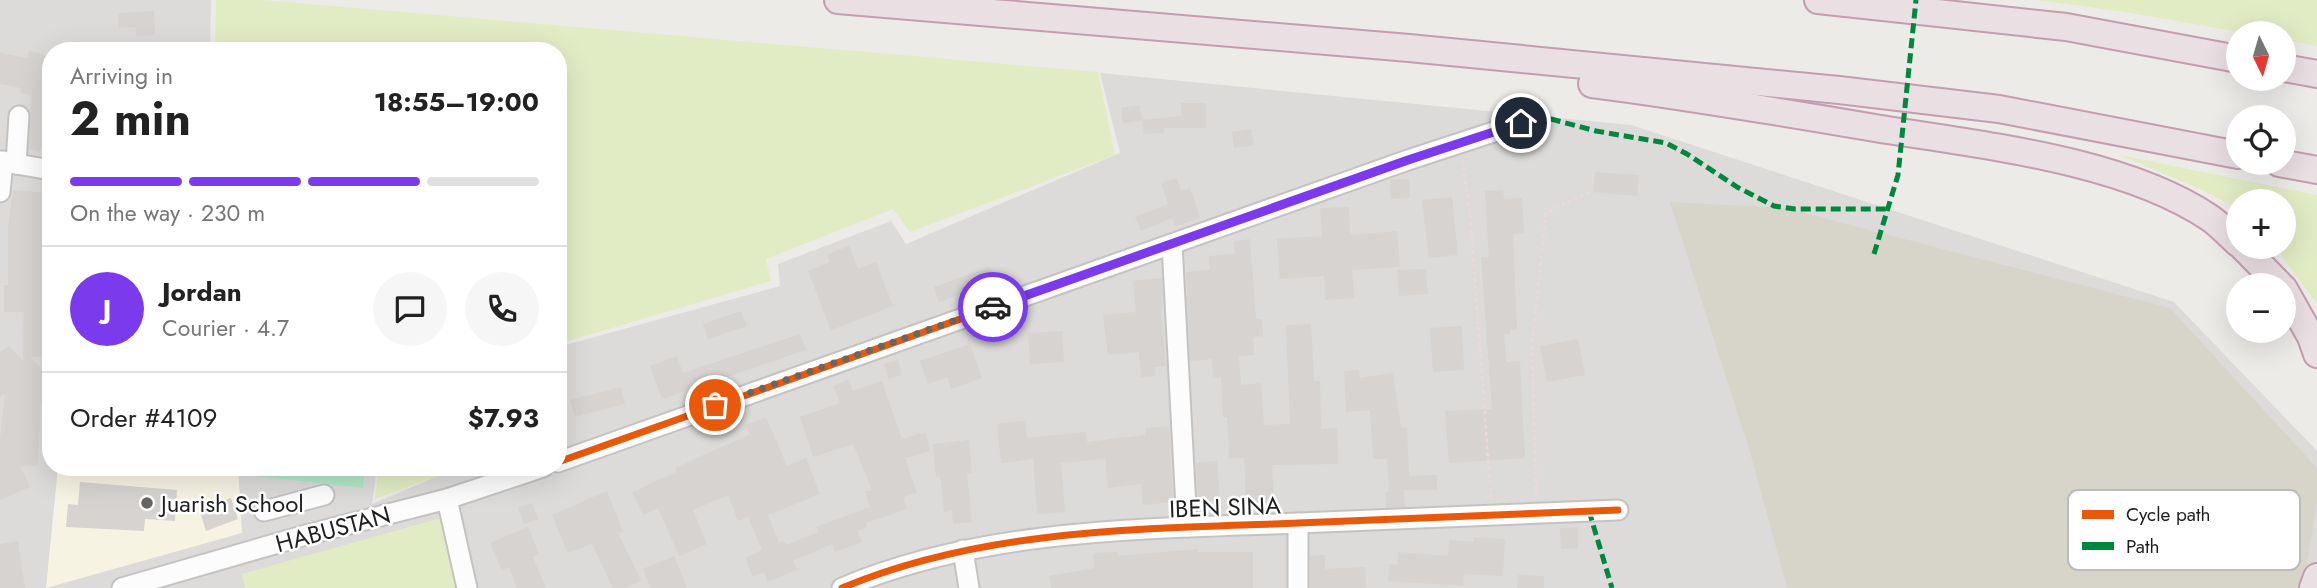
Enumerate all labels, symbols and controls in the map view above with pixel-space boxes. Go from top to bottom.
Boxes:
north arrow [2226,21,2296,91]
map controls [2226,21,2296,343]
text: Arriving in [70,59,173,93]
text: 18:55–19:00 [374,83,539,121]
text: 2 min [70,86,191,152]
pin [1491,93,1551,153]
icon: home [1502,104,1540,142]
button: locate [2226,105,2296,175]
button: + [2226,189,2296,259]
text: On the way · 230 m [70,196,265,230]
button: chat [373,272,447,346]
button: phone [465,272,539,346]
courier [958,272,1028,342]
text: Jordan [162,273,242,311]
button: − [2226,273,2296,343]
icon: car [974,288,1012,326]
text: J [103,290,111,328]
text: Courier · 4.7 [162,311,289,345]
pin [685,375,745,435]
icon: bag [696,386,734,424]
text: Order #4109 [70,399,218,437]
text: $7.93 [468,399,539,437]
place label: Juarish School [158,486,304,521]
street label: IBEN SINA [1169,488,1282,526]
legend [2068,490,2300,570]
marker: Juarish School [139,495,155,511]
street label: HABUSTAN [272,497,394,561]
text: Cycle path [2126,501,2211,528]
text: Path [2126,533,2160,560]

